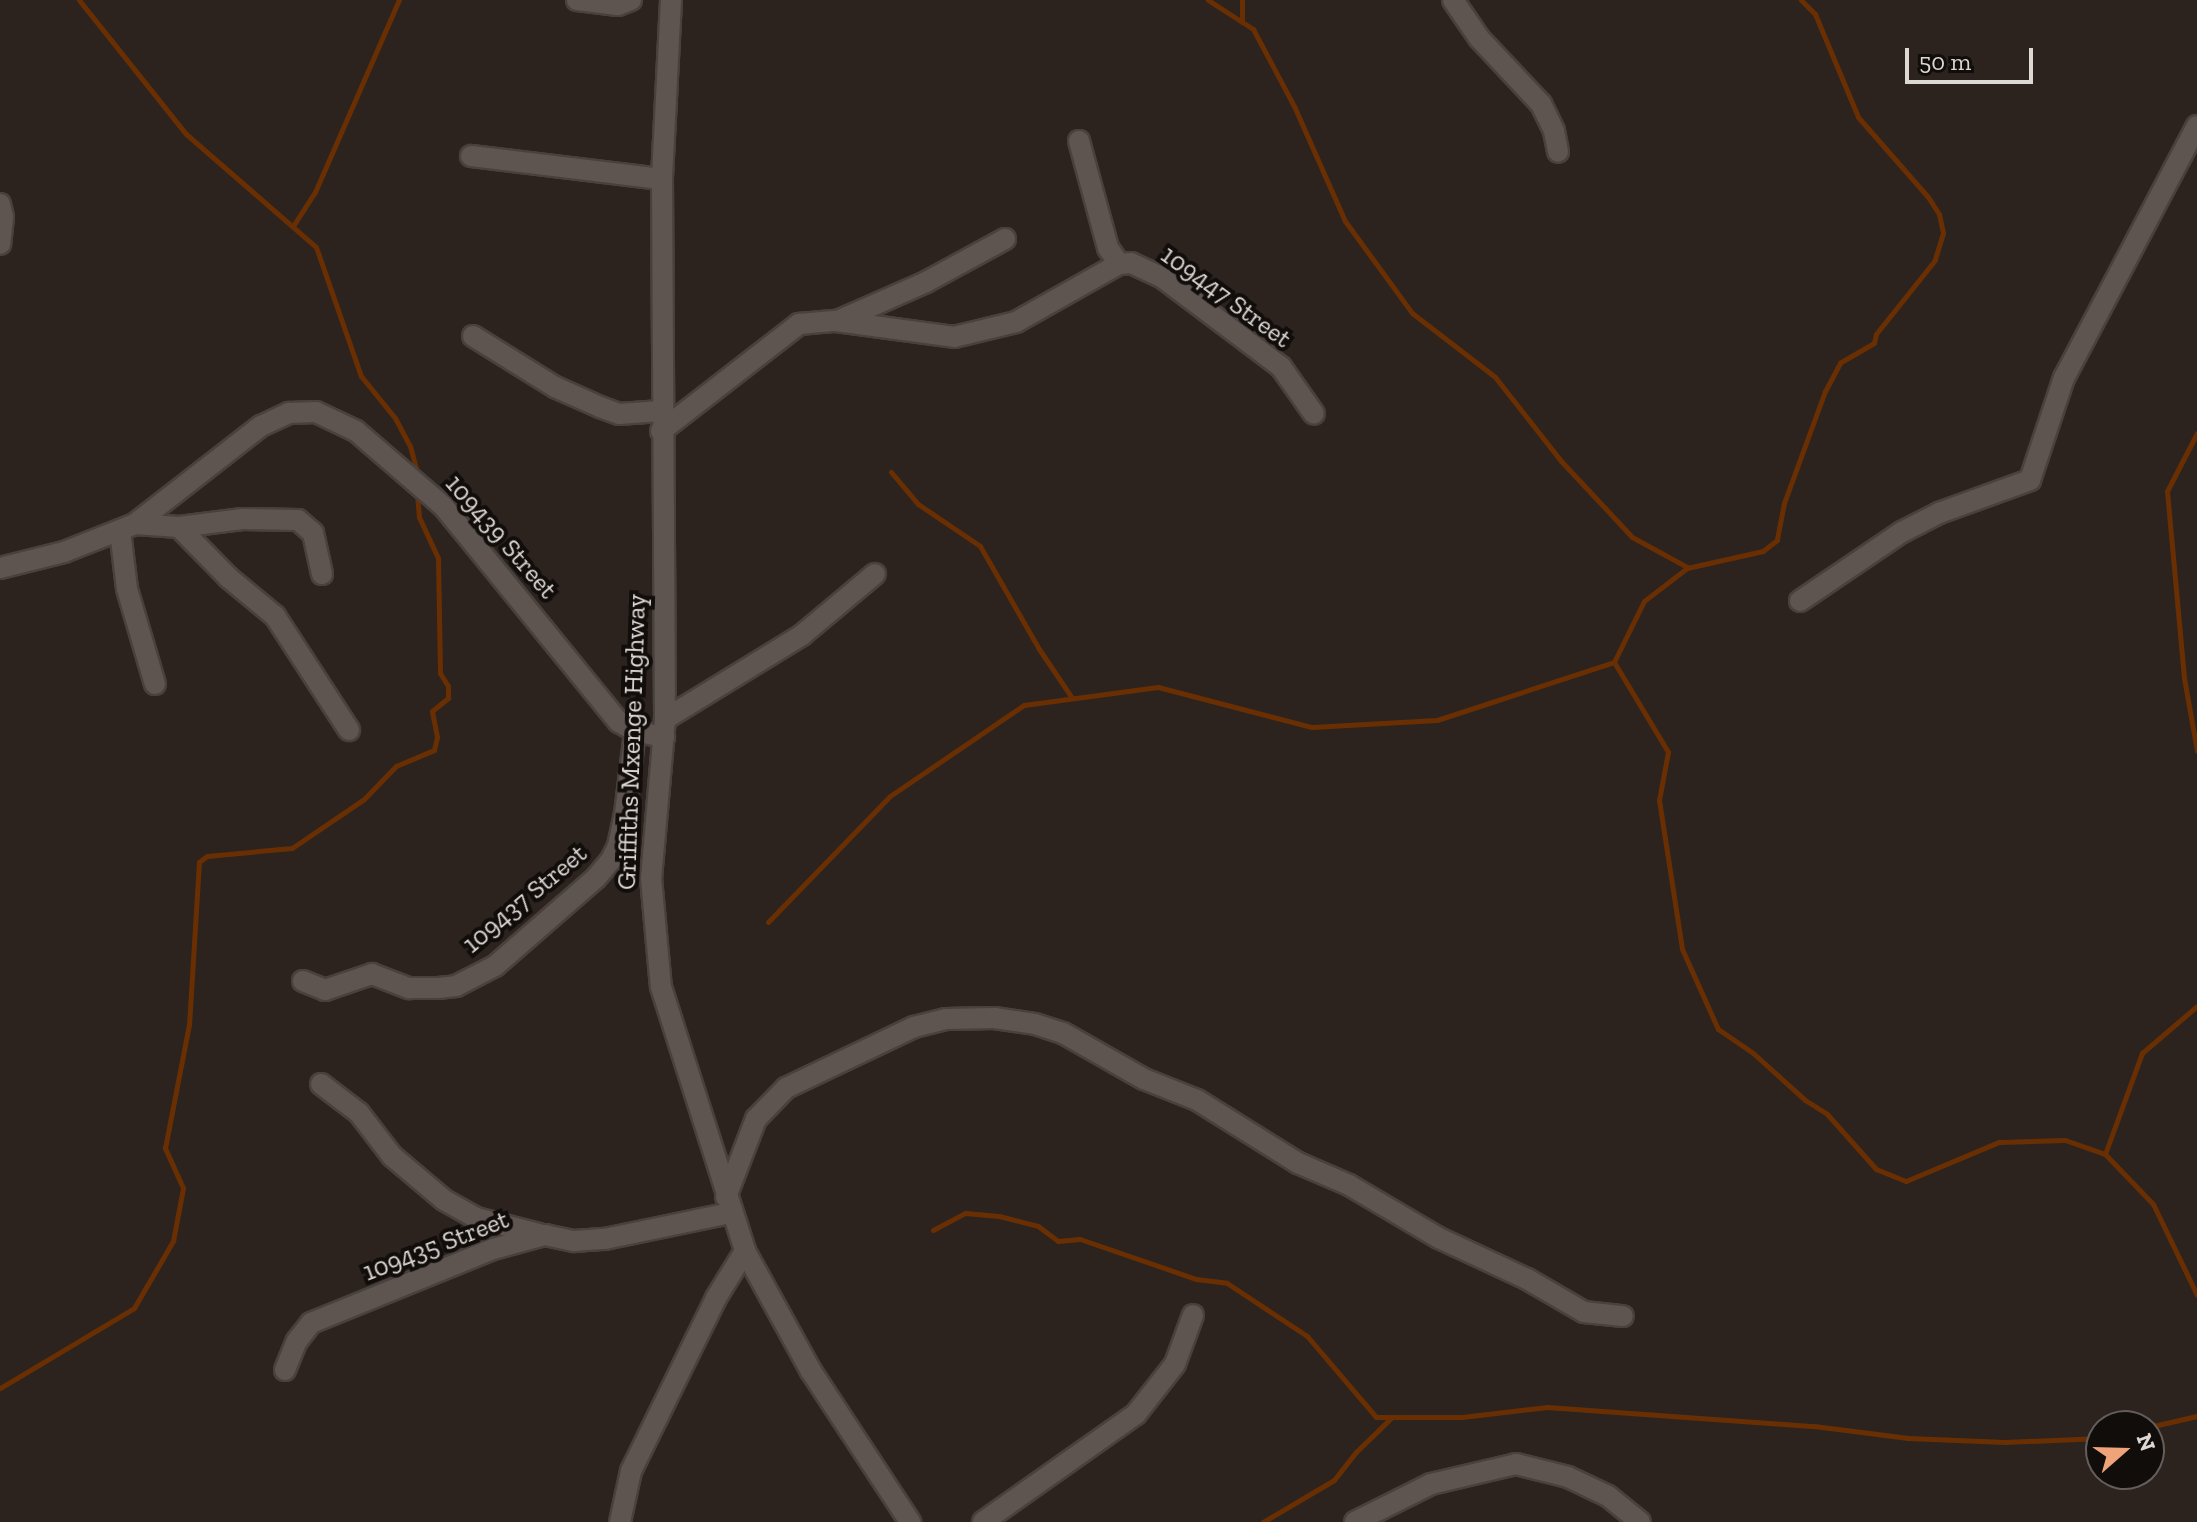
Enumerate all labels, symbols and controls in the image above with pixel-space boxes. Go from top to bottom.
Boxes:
scale bar [1909,32,2037,82]
text: 50 m [1919,47,1971,76]
street label: 109447 Street [1155,239,1297,355]
street label: 109439 Street [439,469,563,605]
street label: Griffiths Mxenge Highway [611,594,653,890]
street label: 109437 Street [457,838,593,960]
street label: 109435 Street [359,1204,513,1288]
north arrow [2085,1410,2165,1490]
text: N [2131,1430,2162,1455]

